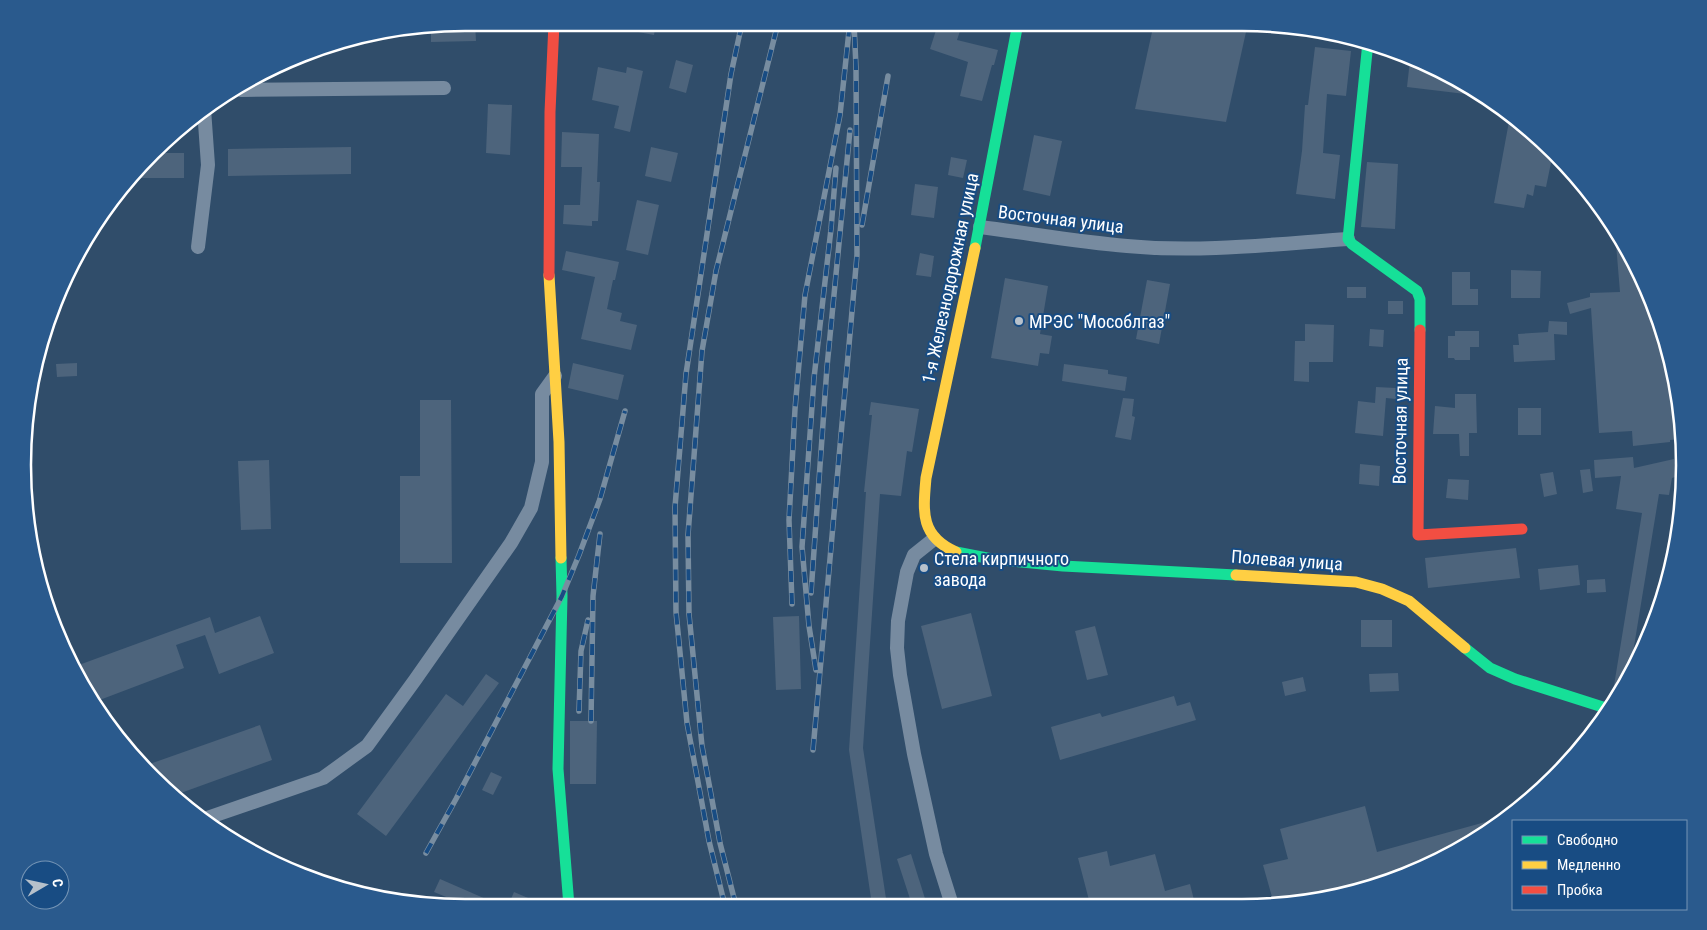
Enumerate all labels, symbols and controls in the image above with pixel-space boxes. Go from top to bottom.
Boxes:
street label: 1-я Железнодорожная улица [917,171,983,385]
street label: Восточная улица [997,201,1125,237]
place label: МРЭС "Мособлгаз" [1029,311,1170,332]
marker: МРЭС "Мособлгаз" [1013,315,1025,327]
street label: Восточная улица [1388,358,1412,484]
street label: Полевая улица [1231,546,1343,574]
place label: Стела кирпичного завода [934,548,1069,590]
marker: Стела кирпичного завода [918,562,930,574]
legend [1512,820,1687,910]
text: Свободно [1557,831,1618,849]
text: Медленно [1557,856,1621,874]
north arrow [20,860,70,910]
text: С [49,878,66,888]
text: Пробка [1557,881,1603,899]

